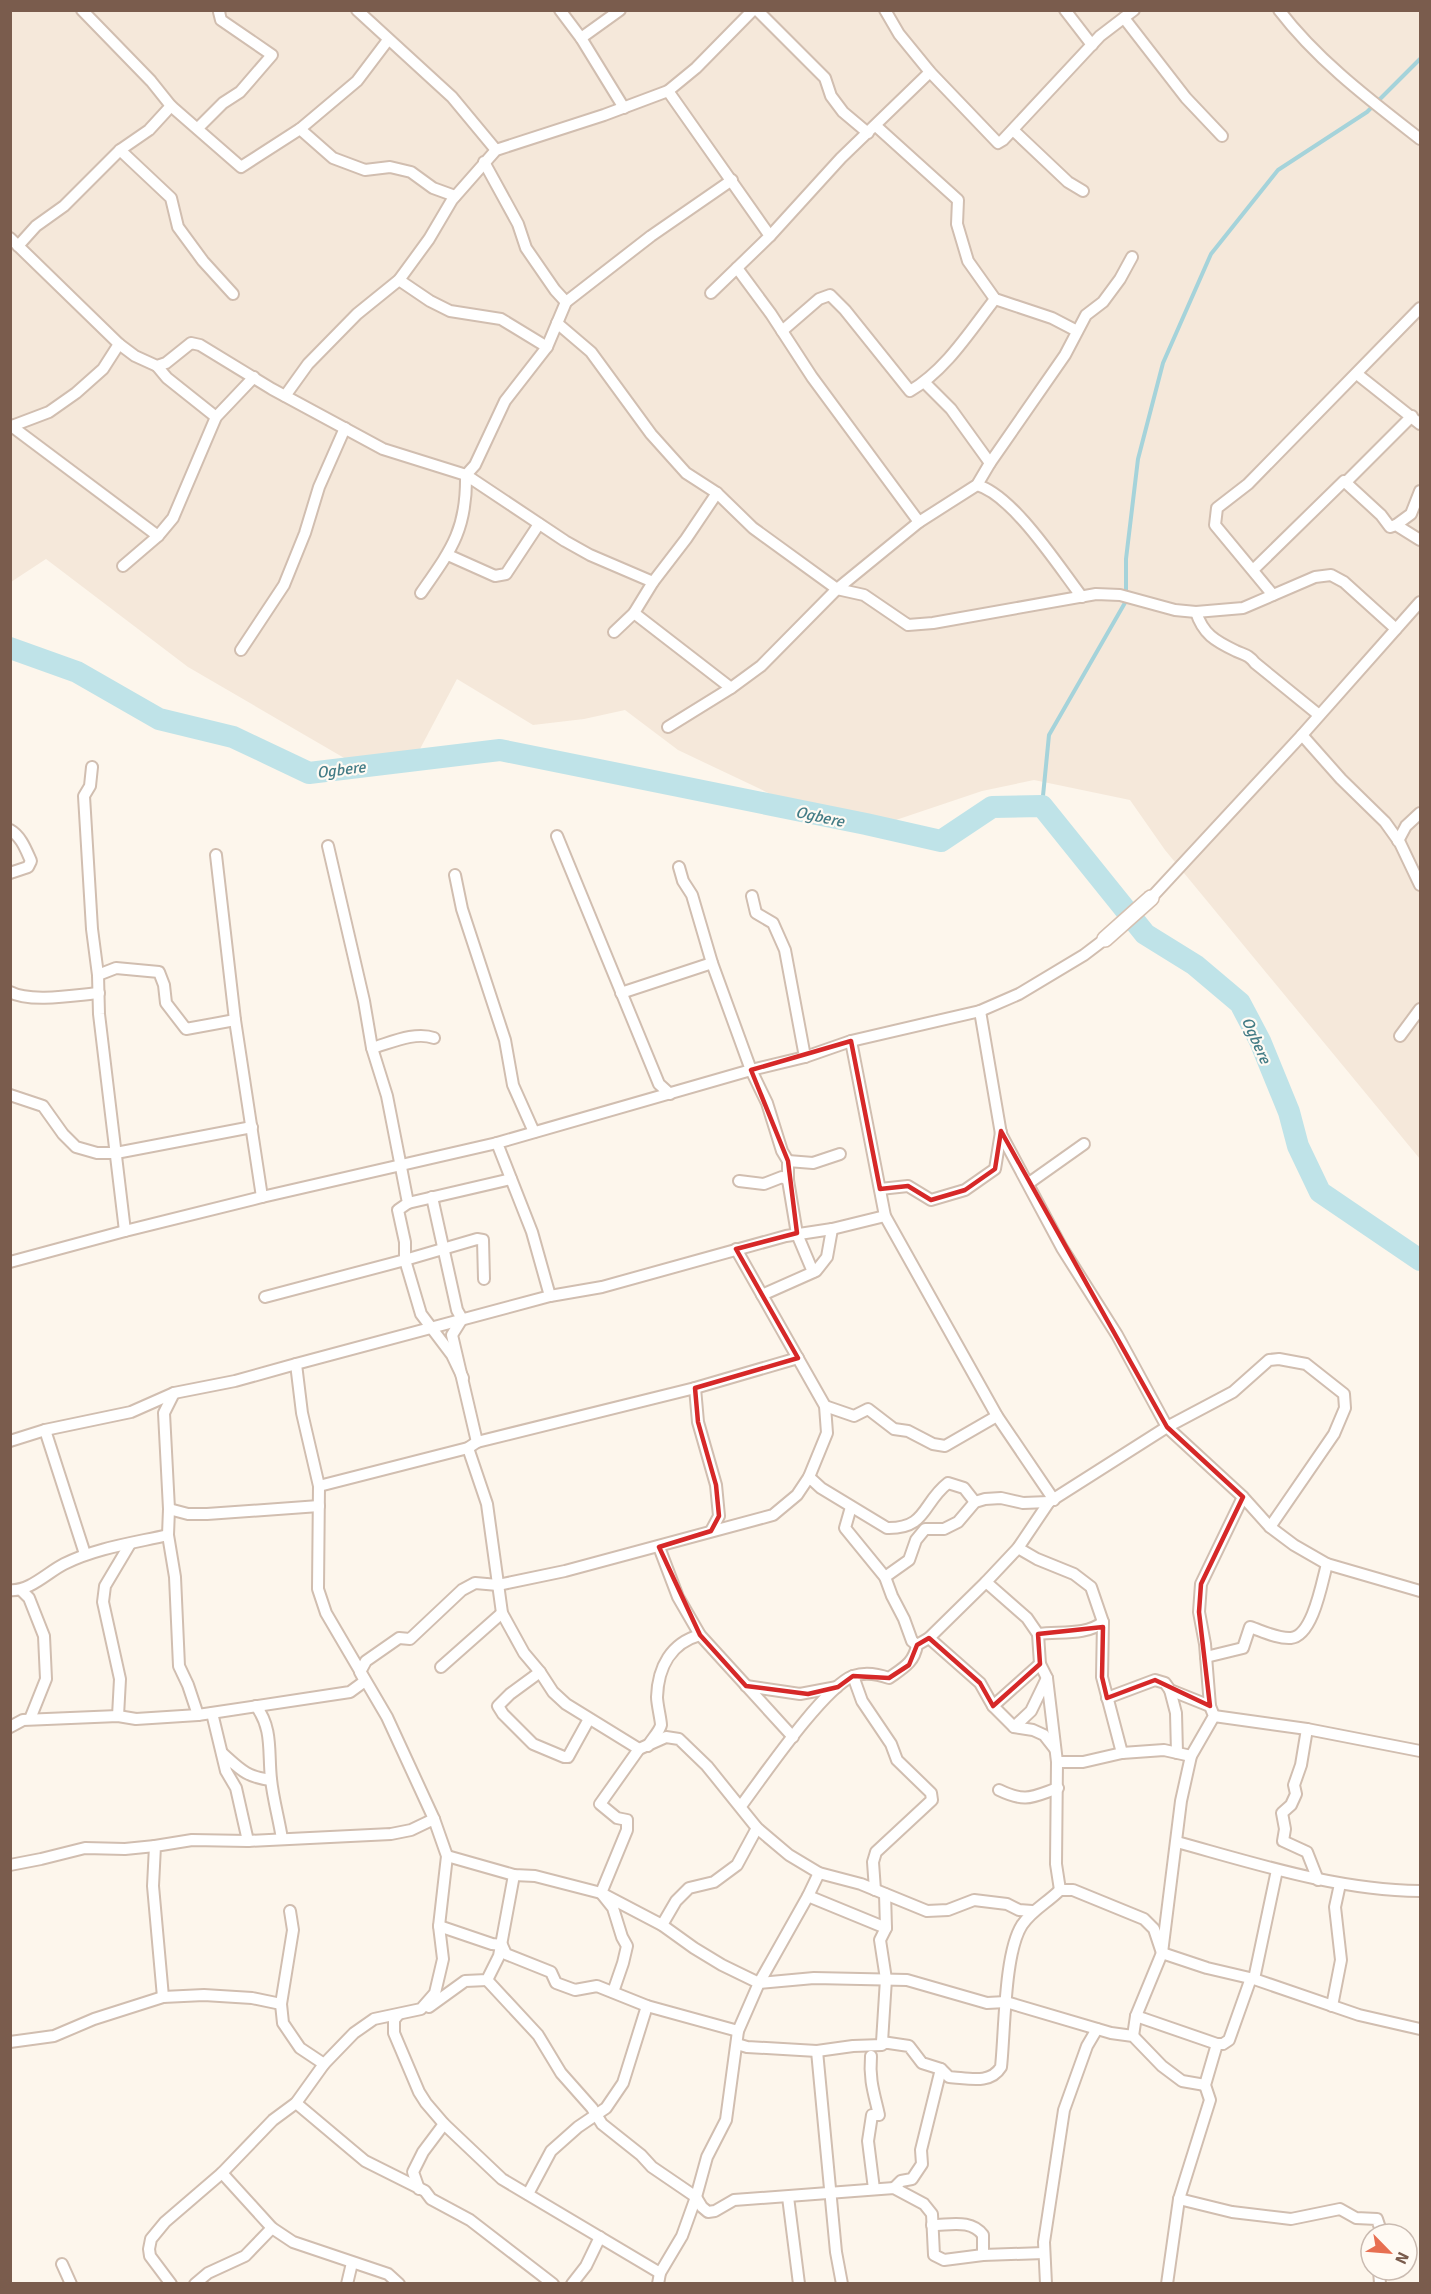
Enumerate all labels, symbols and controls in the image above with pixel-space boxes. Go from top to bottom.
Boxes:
water label: Ogbere [316,757,368,783]
water label: Ogbere [794,802,847,832]
water label: Ogbere [1237,1014,1276,1068]
north arrow [1359,2222,1419,2282]
text: N [1390,2249,1413,2267]

